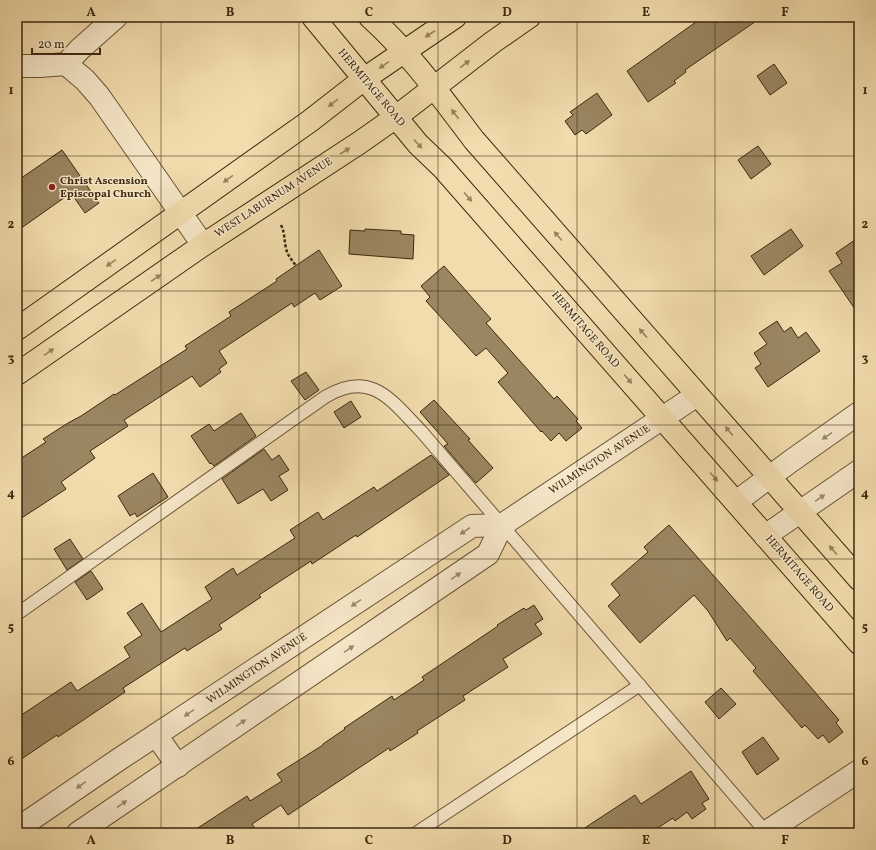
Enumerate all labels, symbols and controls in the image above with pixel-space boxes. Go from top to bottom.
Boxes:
text: A [86,4,96,22]
text: B [226,4,235,22]
text: C [365,4,373,22]
text: D [502,4,512,22]
text: E [642,4,650,22]
text: F [781,4,789,22]
scale bar [32,30,100,56]
one-way arrow [425,30,435,38]
text: 20 m [38,37,65,53]
street label: HERMITAGE ROAD [334,46,408,130]
one-way arrow [460,60,471,68]
one-way arrow [379,61,390,69]
text: 1 [8,82,14,100]
text: 1 [862,82,868,100]
one-way arrow [328,98,338,106]
one-way arrow [450,108,459,119]
one-way arrow [413,139,423,149]
one-way arrow [339,148,351,155]
street label: WEST LABURNUM AVENUE [212,154,336,242]
place label: Christ Ascension Episcopal Church [60,174,151,202]
one-way arrow [223,175,234,184]
marker: Christ Ascension Episcopal Church [47,182,57,192]
one-way arrow [464,192,473,203]
text: 2 [8,216,15,234]
text: 2 [862,216,869,234]
one-way arrow [553,230,562,241]
one-way arrow [106,259,116,267]
one-way arrow [150,274,161,282]
street label: HERMITAGE ROAD [547,288,623,372]
one-way arrow [639,328,648,339]
one-way arrow [44,348,54,356]
text: 3 [8,350,15,368]
text: 3 [862,350,869,368]
one-way arrow [623,375,632,384]
street label: WILMINGTON AVENUE [546,421,654,498]
one-way arrow [725,427,734,436]
one-way arrow [822,432,832,440]
one-way arrow [709,472,718,482]
text: 4 [7,485,15,503]
text: 4 [861,485,869,503]
one-way arrow [815,494,825,502]
one-way arrow [459,527,470,535]
street label: HERMITAGE ROAD [761,532,837,616]
one-way arrow [829,545,838,555]
one-way arrow [451,572,461,580]
one-way arrow [351,599,361,607]
text: 5 [8,619,14,637]
text: 5 [862,619,868,637]
street label: WILMINGTON AVENUE [204,630,310,708]
one-way arrow [343,645,354,653]
one-way arrow [184,709,195,717]
one-way arrow [235,719,247,726]
text: 6 [7,753,15,771]
text: 6 [861,753,869,771]
one-way arrow [76,781,87,789]
one-way arrow [116,800,128,807]
text: A [86,832,96,850]
text: B [226,832,235,850]
text: C [365,832,373,850]
text: D [502,832,512,850]
text: E [642,832,650,850]
text: F [781,832,789,850]

